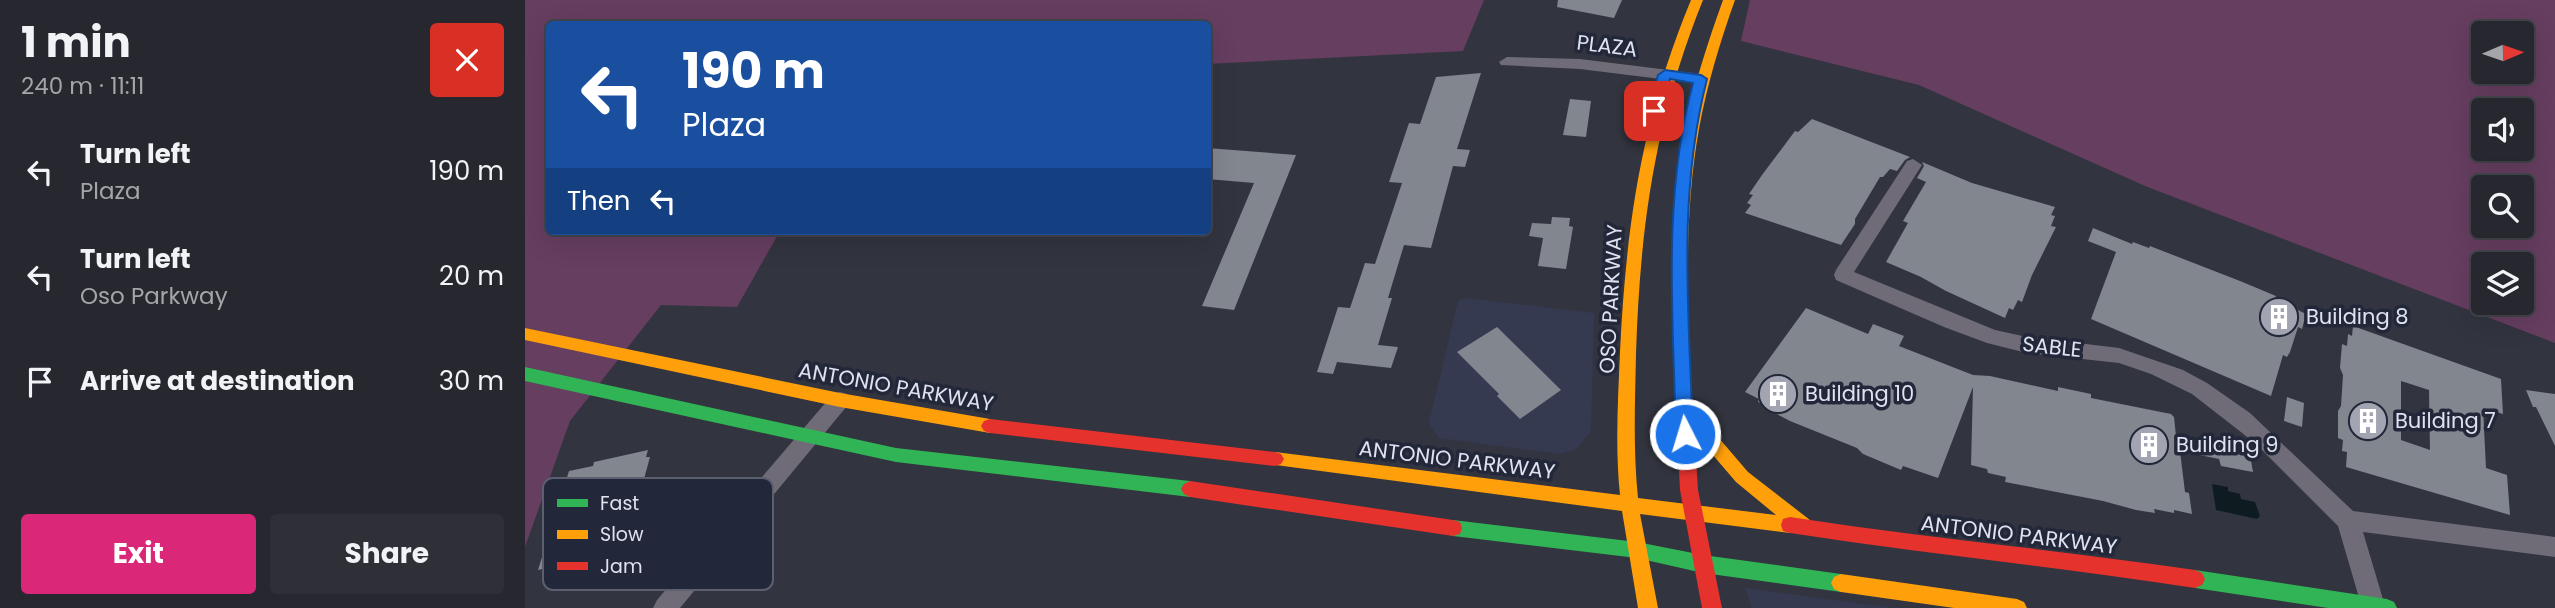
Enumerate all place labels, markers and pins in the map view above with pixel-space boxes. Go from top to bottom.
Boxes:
pin [1624,81,1684,141]
building icon: Building 8 [2258,296,2300,338]
place label: Building 8 [2306,302,2409,331]
building icon: Building 10 [1757,373,1799,415]
place label: Building 10 [1805,379,1914,408]
building icon: Building 7 [2347,400,2389,442]
place label: Building 7 [2395,406,2496,435]
building icon: Building 9 [2128,424,2170,466]
place label: Building 9 [2176,430,2278,459]

